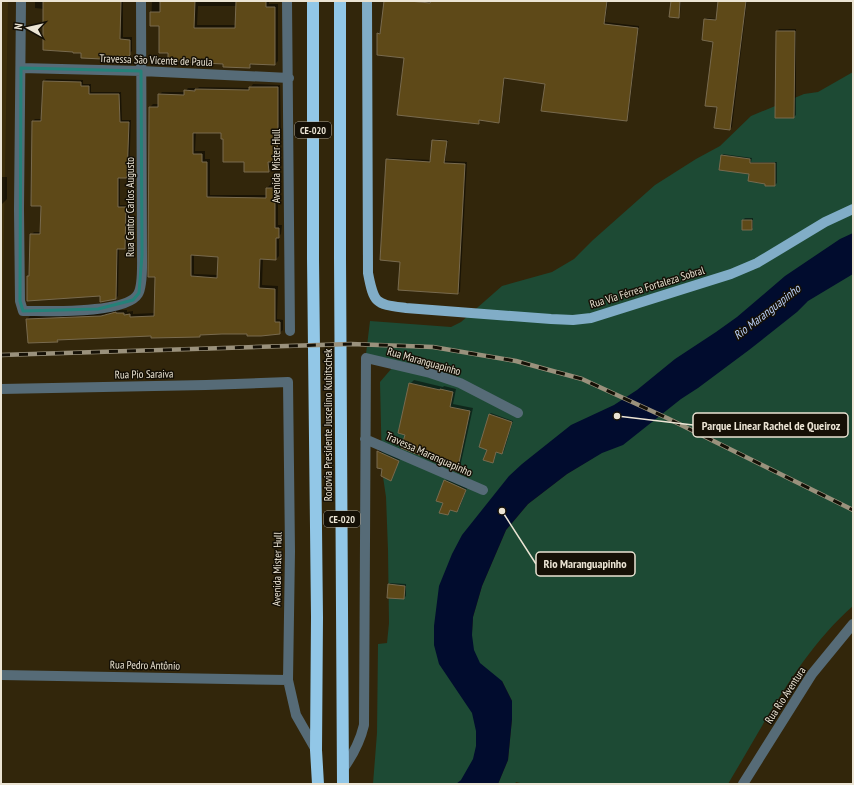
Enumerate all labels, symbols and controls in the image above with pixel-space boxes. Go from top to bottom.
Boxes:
north arrow [8,8,48,48]
text: N [11,23,25,31]
street label: Travessa São Vicente de Paula [99,51,213,69]
road number: CE-020 [295,122,331,138]
street label: Avenida Mister Hull [269,129,283,203]
street label: Rua Cantor Carlos Augusto [123,157,137,257]
street label: Rua Via Férrea Fortaleza Sobral [588,263,706,311]
water label: Rio Maranguapinho [730,280,804,342]
street label: Rua Maranguapinho [386,344,463,378]
street label: Rodovia Presidente Juscelino Kubitschek [321,348,335,501]
street label: Rua Pio Saraiva [114,366,174,382]
callout: Parque Linear Rachel de Queiroz [693,413,848,437]
text: Parque Linear Rachel de Queiroz [702,418,841,433]
street label: Travessa Maranguapinho [383,429,475,480]
road number: CE-020 [324,511,360,527]
street label: Avenida Mister Hull [269,531,285,606]
callout: Rio Maranguapinho [536,552,635,576]
text: Rio Maranguapinho [543,556,627,571]
street label: Rua Pedro Antônio [110,657,180,673]
street label: Rua Rio Aventura [761,664,809,726]

